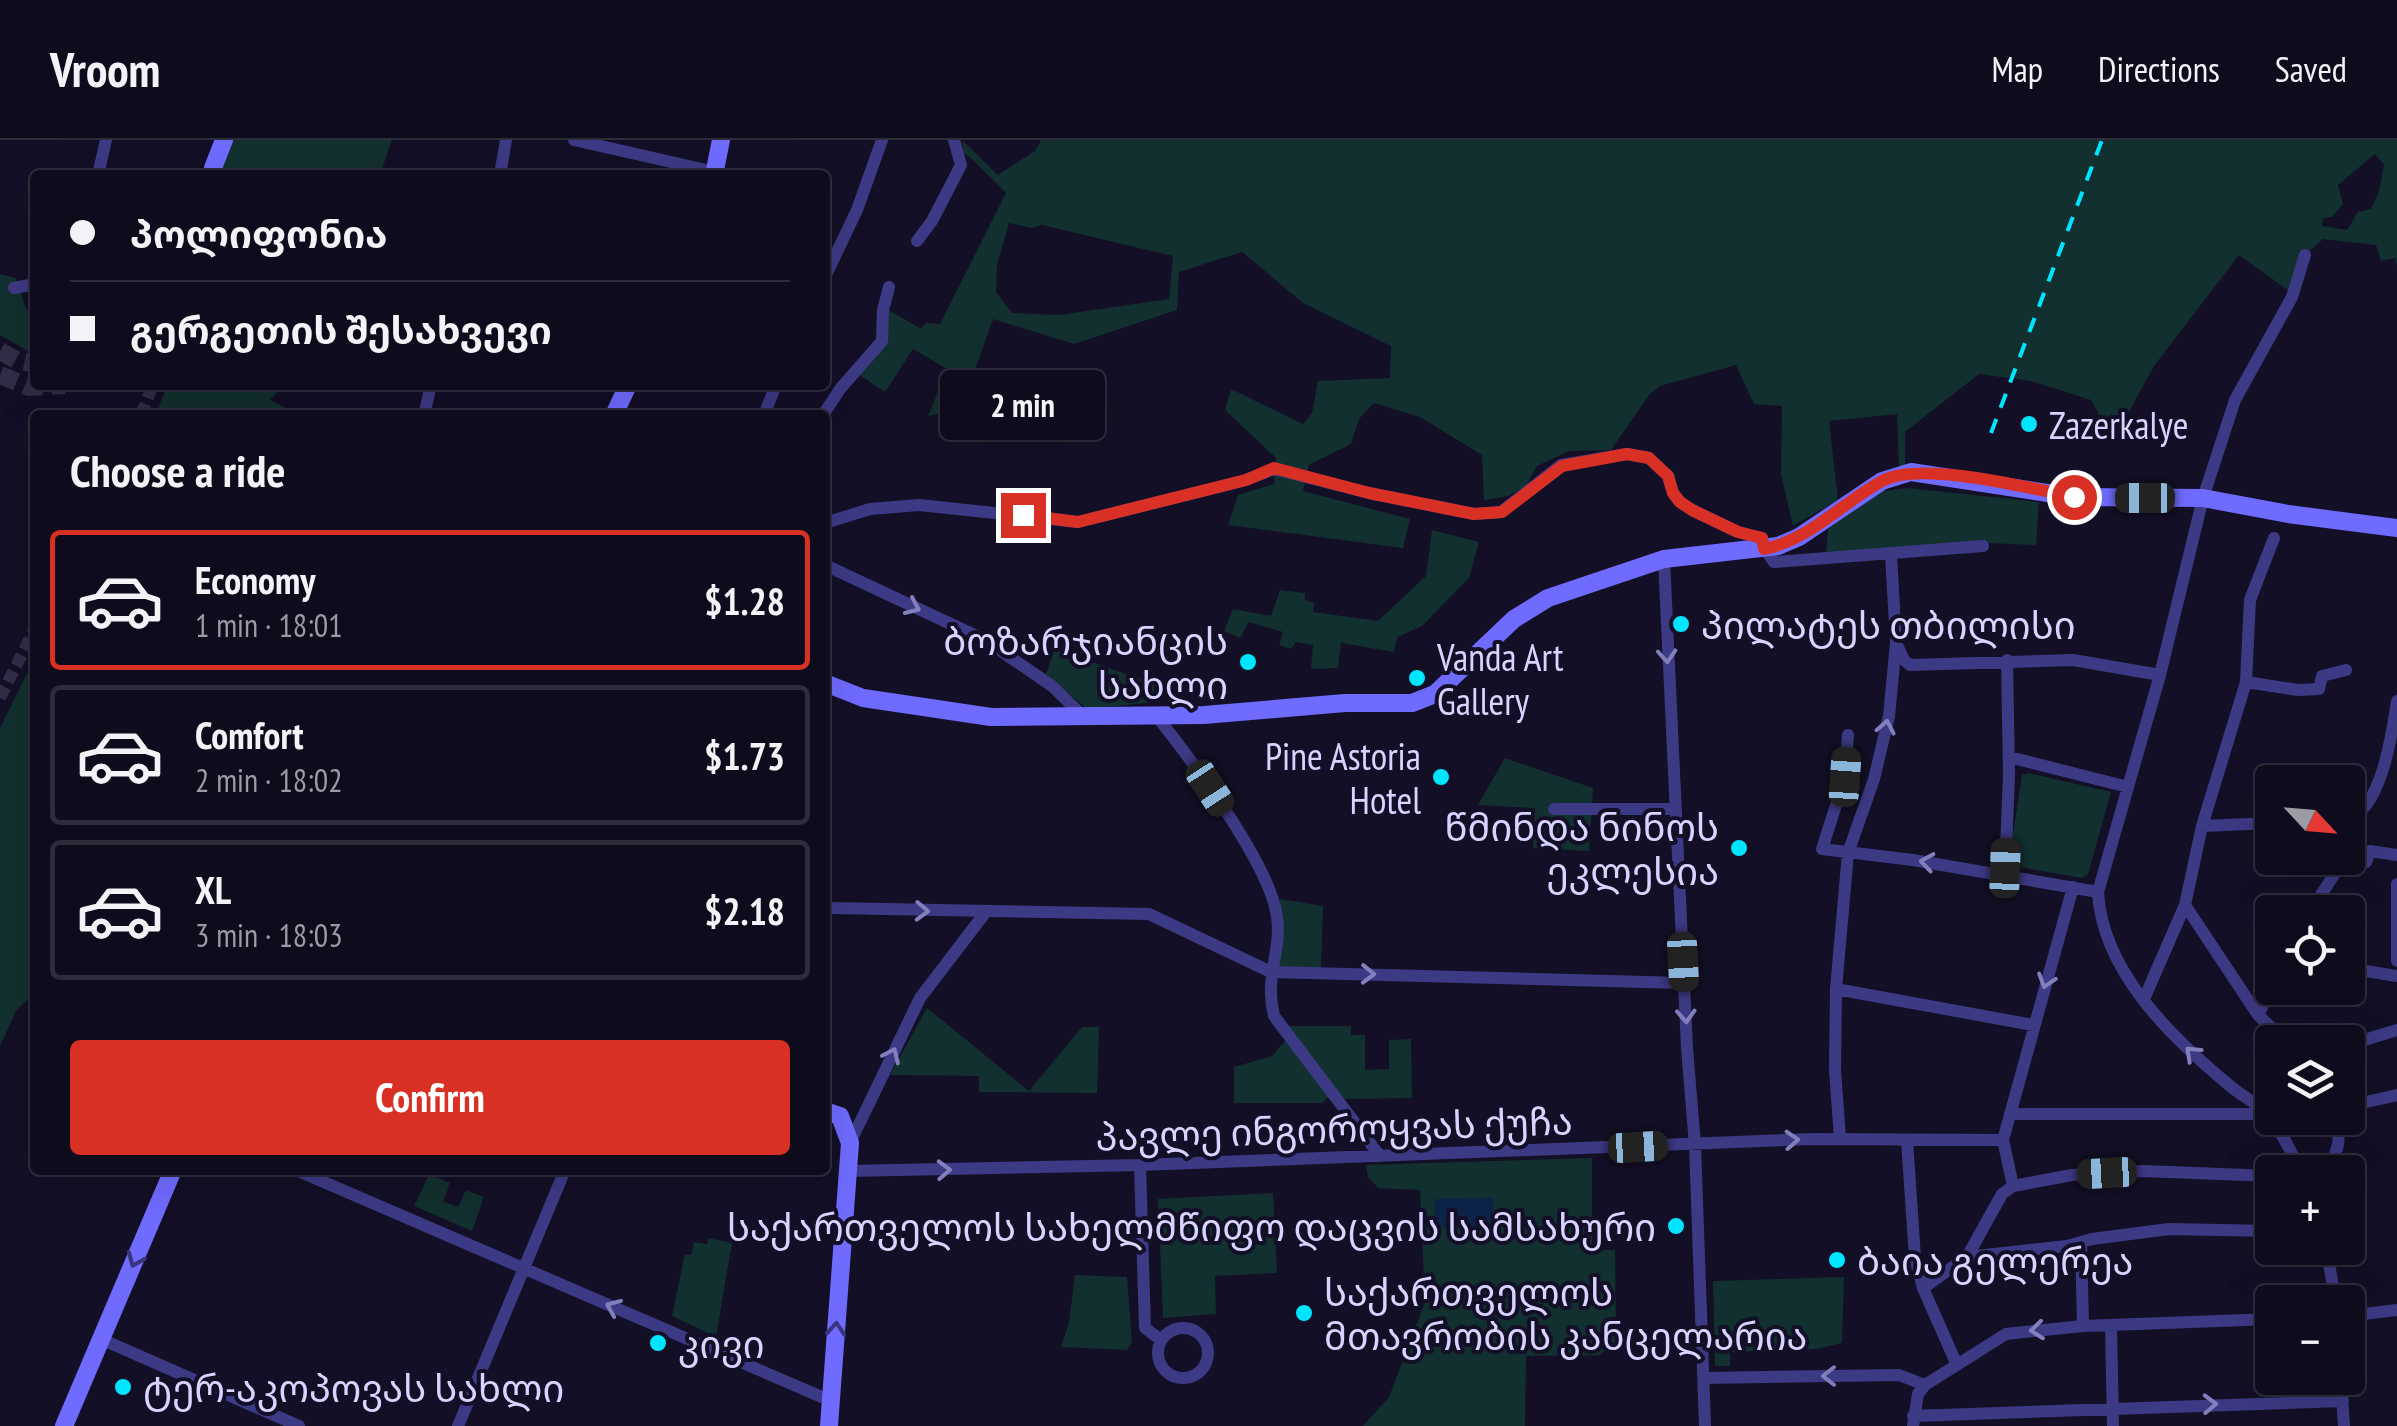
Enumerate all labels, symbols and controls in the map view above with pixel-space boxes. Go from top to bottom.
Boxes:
text: Vroom [50,38,160,100]
text: Map [1992,46,2043,92]
text: Directions [2098,46,2220,92]
text: Saved [2275,46,2347,92]
text: პოლიფონია [130,209,388,258]
text: გერგეთის შესახვევი [130,305,552,354]
callout: 2 min [940,370,1106,440]
text: 2 min [990,384,1055,426]
place label: Zazerkalye [2049,400,2188,449]
marker: Zazerkalye [2018,413,2040,435]
text: Choose a ride [70,441,285,499]
route start [2052,475,2097,520]
car [2115,483,2175,513]
route end [1001,493,1046,538]
icon: car [75,555,165,645]
text: Economy [195,555,315,604]
text: $1.28 [704,576,785,625]
one-way arrow [903,594,921,614]
place label: პილატეს თბილისი [1701,600,2075,649]
text: 1 min · 18:01 [195,604,343,646]
marker: პილატეს თბილისი [1670,613,1692,635]
place label: ბოზარჯიანცის სახლი [943,616,1228,709]
place label: Vanda Art Gallery [1436,632,1564,725]
one-way arrow [1656,649,1678,665]
marker: ბოზარჯიანცის სახლი [1237,651,1259,673]
marker: Vanda Art Gallery [1406,667,1428,689]
icon: car [75,710,165,800]
text: Comfort [195,710,304,759]
one-way arrow [1874,718,1895,735]
text: $1.73 [704,731,785,780]
place label: Pine Astoria Hotel [1265,731,1421,824]
car [1828,746,1862,808]
car [1181,755,1239,821]
text: 2 min · 18:02 [195,759,343,801]
north arrow [2255,765,2365,875]
map controls [2255,765,2365,1395]
marker: Pine Astoria Hotel [1430,766,1452,788]
place label: წმინდა ნინოს ეკლესია [1444,802,1719,895]
marker: წმინდა ნინოს ეკლესია [1728,837,1750,859]
car [1989,837,2021,899]
one-way arrow [1918,852,1935,873]
icon: car [75,865,165,955]
text: XL [195,865,231,914]
text: $2.18 [704,886,785,935]
button: locate [2255,895,2365,1005]
one-way arrow [914,900,930,921]
text: 3 min · 18:03 [195,914,343,956]
car [1666,931,1700,993]
one-way arrow [1361,963,1376,984]
one-way arrow [2037,972,2058,989]
one-way arrow [1675,1008,1696,1024]
button: layers [2255,1025,2365,1135]
button: Confirm [70,1040,790,1155]
one-way arrow [880,1047,900,1065]
one-way arrow [2185,1047,2203,1065]
street label: პავლე ინგოროყვას ქუჩა [1095,1095,1573,1161]
car [1607,1130,1669,1164]
one-way arrow [1785,1130,1801,1151]
button: + [2255,1155,2365,1265]
car [2076,1156,2138,1190]
one-way arrow [937,1160,953,1181]
place label: საქართველოს სახელმწიფო დაცვის სამსახური [727,1202,1656,1251]
marker: საქართველოს სახელმწიფო დაცვის სამსახური [1665,1215,1687,1237]
place label: ბაია გელერეა [1857,1236,2133,1285]
marker: ბაია გელერეა [1826,1249,1848,1271]
one-way arrow [126,1250,146,1268]
place label: საქართველოს მთავრობის კანცელარია [1324,1267,1807,1360]
button: − [2255,1285,2365,1395]
one-way arrow [605,1299,623,1319]
marker: საქართველოს მთავრობის კანცელარია [1293,1302,1315,1324]
place label: კივი [678,1319,764,1368]
one-way arrow [2029,1319,2045,1341]
one-way arrow [825,1320,846,1336]
marker: კივი [647,1332,669,1354]
place label: ტერ-აკოპოვას სახლი [143,1363,564,1412]
one-way arrow [1821,1365,1836,1387]
marker: ტერ-აკოპოვას სახლი [112,1376,134,1398]
one-way arrow [2203,1394,2219,1415]

